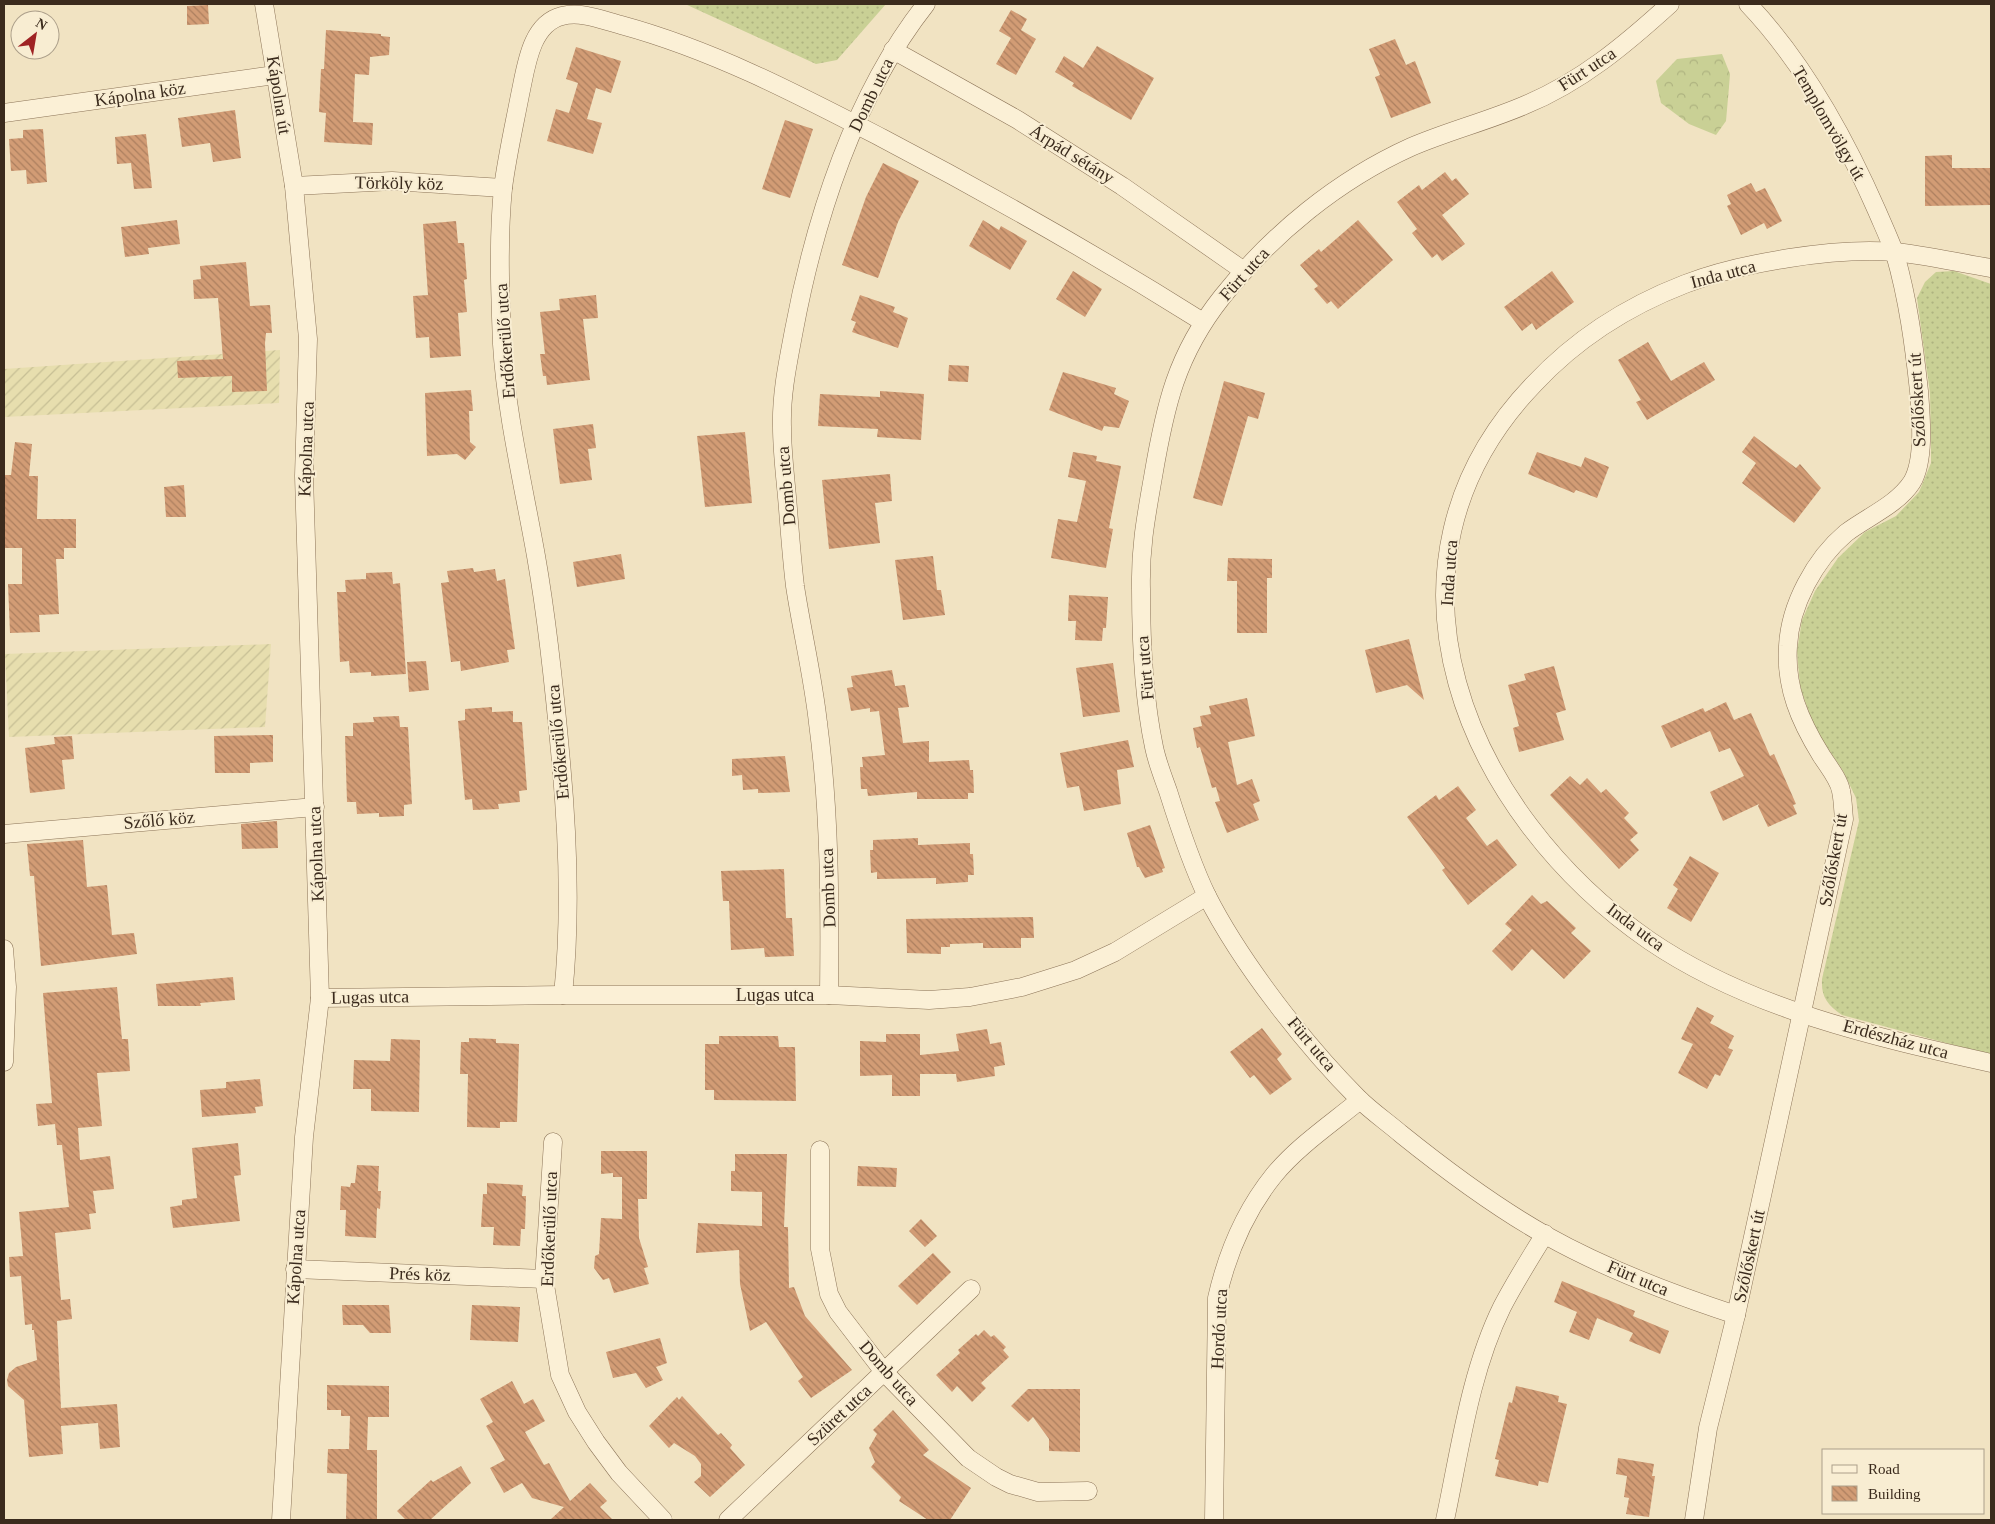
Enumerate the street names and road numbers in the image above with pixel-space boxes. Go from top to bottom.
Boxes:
street label: Fürt utca [1555,43,1619,95]
street label: Kápolna út [263,54,295,136]
street label: Domb utca [845,55,897,135]
street label: Templomvölgy út [1788,62,1870,184]
street label: Kápolna köz [93,78,187,110]
street label: Árpád sétány [1026,119,1118,188]
street label: Törköly köz [355,172,443,194]
street label: Fürt utca [1215,243,1273,305]
street label: Inda utca [1688,256,1758,292]
street label: Erdőkerülő utca [491,283,519,399]
street label: Szőlőskert út [1905,352,1929,448]
street label: Kápolna utca [294,401,318,497]
street label: Domb utca [773,446,799,526]
street label: Inda utca [1437,539,1461,607]
street label: Fürt utca [1132,635,1158,701]
street label: Erdőkerülő utca [543,684,573,800]
street label: Kápolna utca [304,806,328,902]
street label: Szőlő köz [123,807,195,833]
street label: Szőlőskert út [1815,812,1851,908]
street label: Domb utca [817,848,839,928]
street label: Inda utca [1603,899,1669,955]
street label: Lugas utca [736,985,814,1005]
street label: Lugas utca [331,986,409,1008]
street label: Fürt utca [1284,1013,1340,1075]
street label: Erdészház utca [1841,1015,1951,1063]
street label: Erdőkerülő utca [537,1171,561,1287]
street label: Szőlőskert út [1729,1208,1769,1304]
street label: Kápolna utca [283,1209,309,1305]
street label: Fürt utca [1604,1256,1672,1300]
street label: Prés köz [389,1263,451,1285]
street label: Hordó utca [1207,1288,1231,1370]
street label: Domb utca [855,1336,923,1410]
street label: Szüret utca [803,1380,875,1450]

